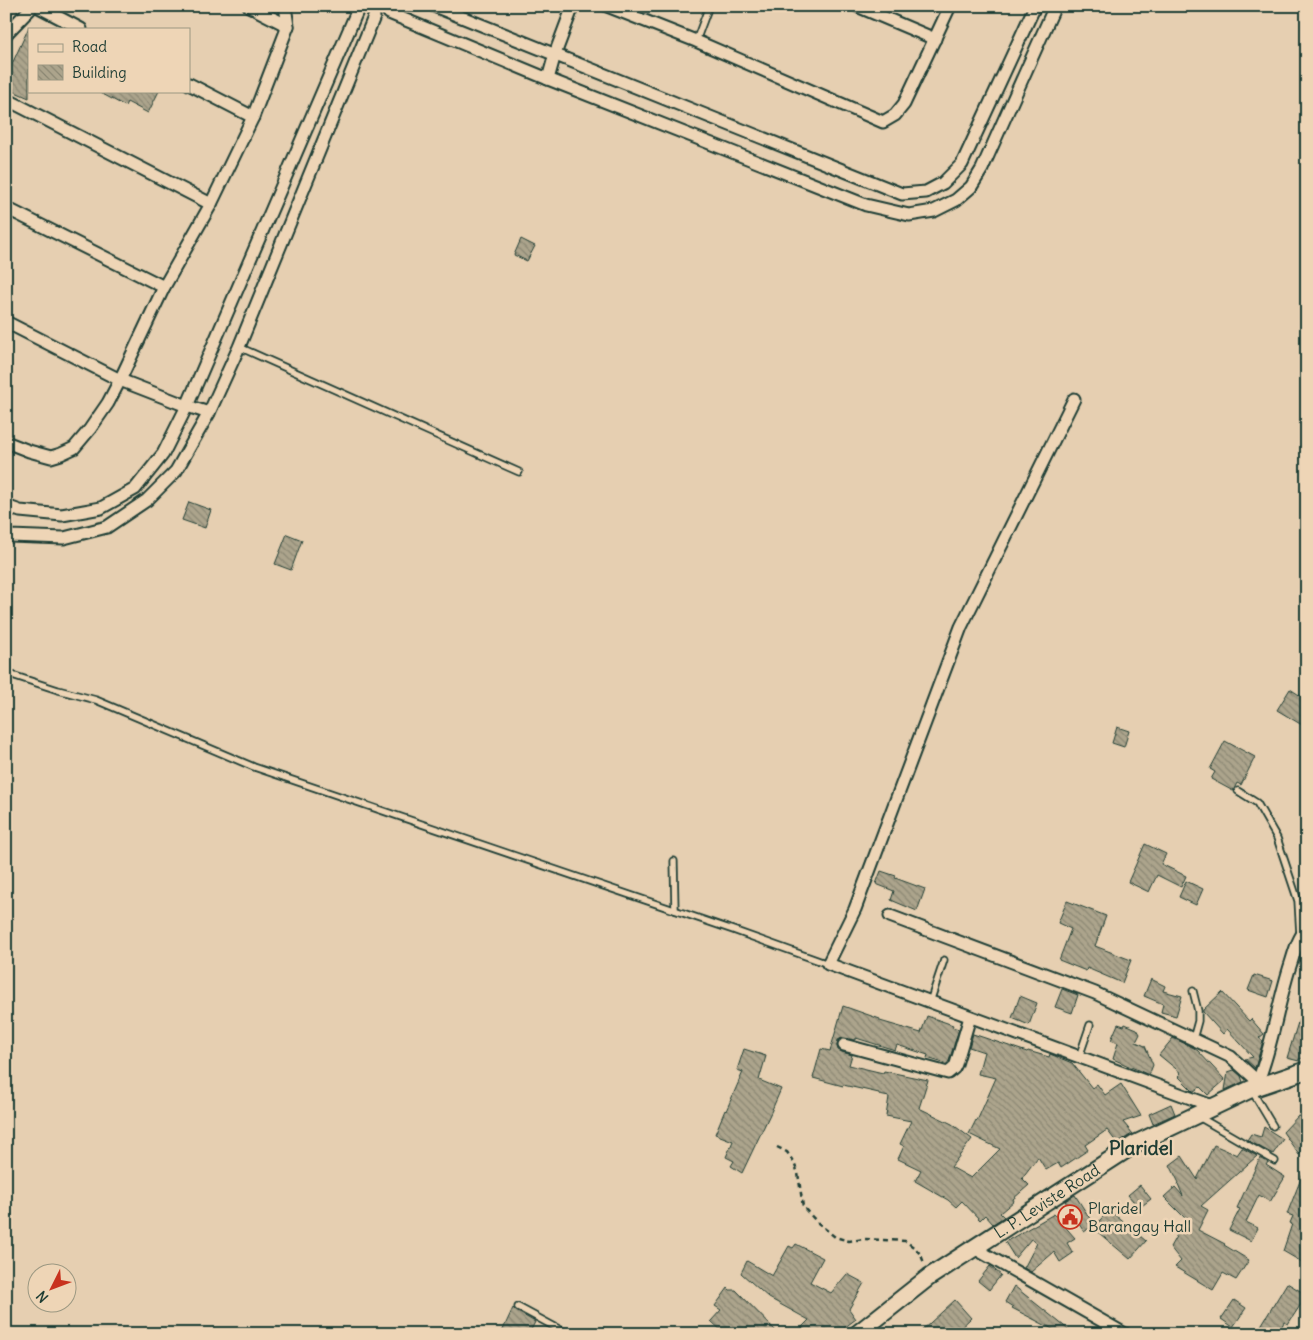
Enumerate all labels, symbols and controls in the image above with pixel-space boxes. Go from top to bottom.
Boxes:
legend [28,28,190,92]
text: Road [72,37,107,56]
text: Building [72,63,127,82]
district label: Plaridel [1109,1136,1173,1160]
street label: L. P. Leviste Road [990,1160,1103,1242]
place label: Plaridel Barangay Hall [1088,1198,1191,1236]
public building icon: Plaridel Barangay Hall [1057,1204,1083,1230]
north arrow [28,1262,78,1312]
text: N [32,1287,52,1306]

